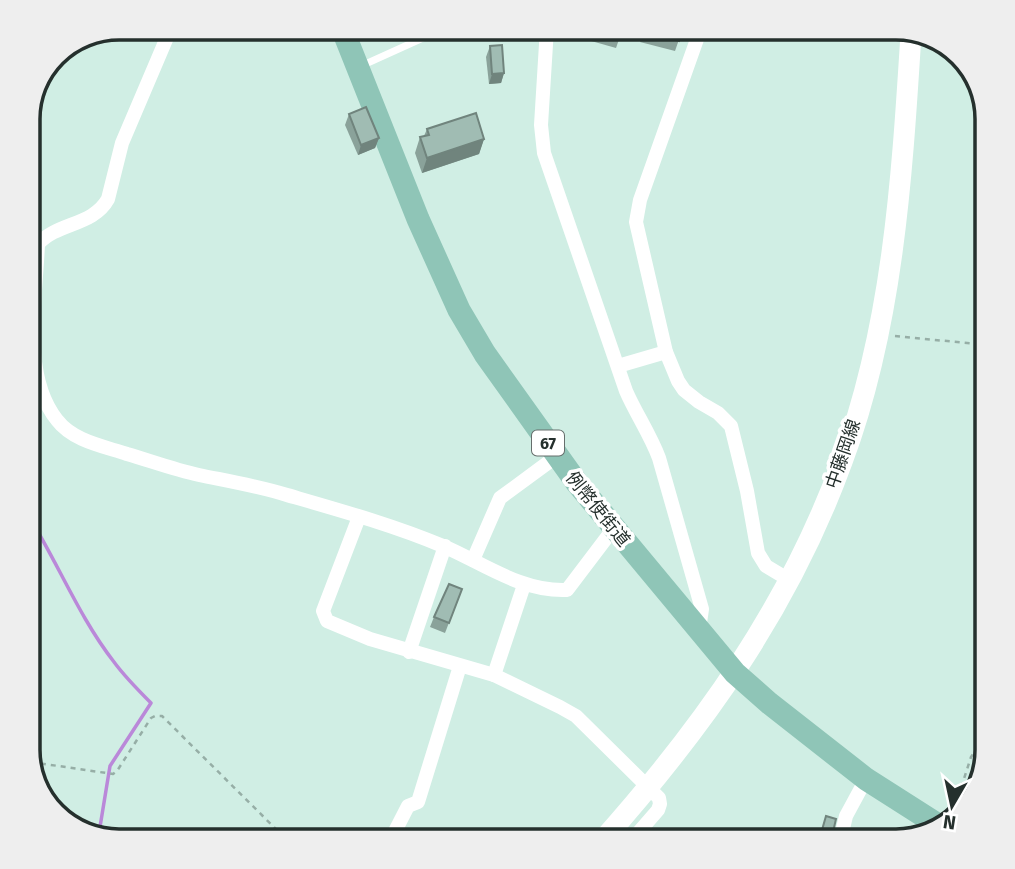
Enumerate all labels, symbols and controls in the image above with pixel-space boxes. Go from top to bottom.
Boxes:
street label: 中藤岡線 [821,416,865,492]
road number: 67 [532,430,564,456]
street label: 例幣使街道 [561,467,635,551]
north arrow [917,771,987,841]
text: N [941,810,957,835]

